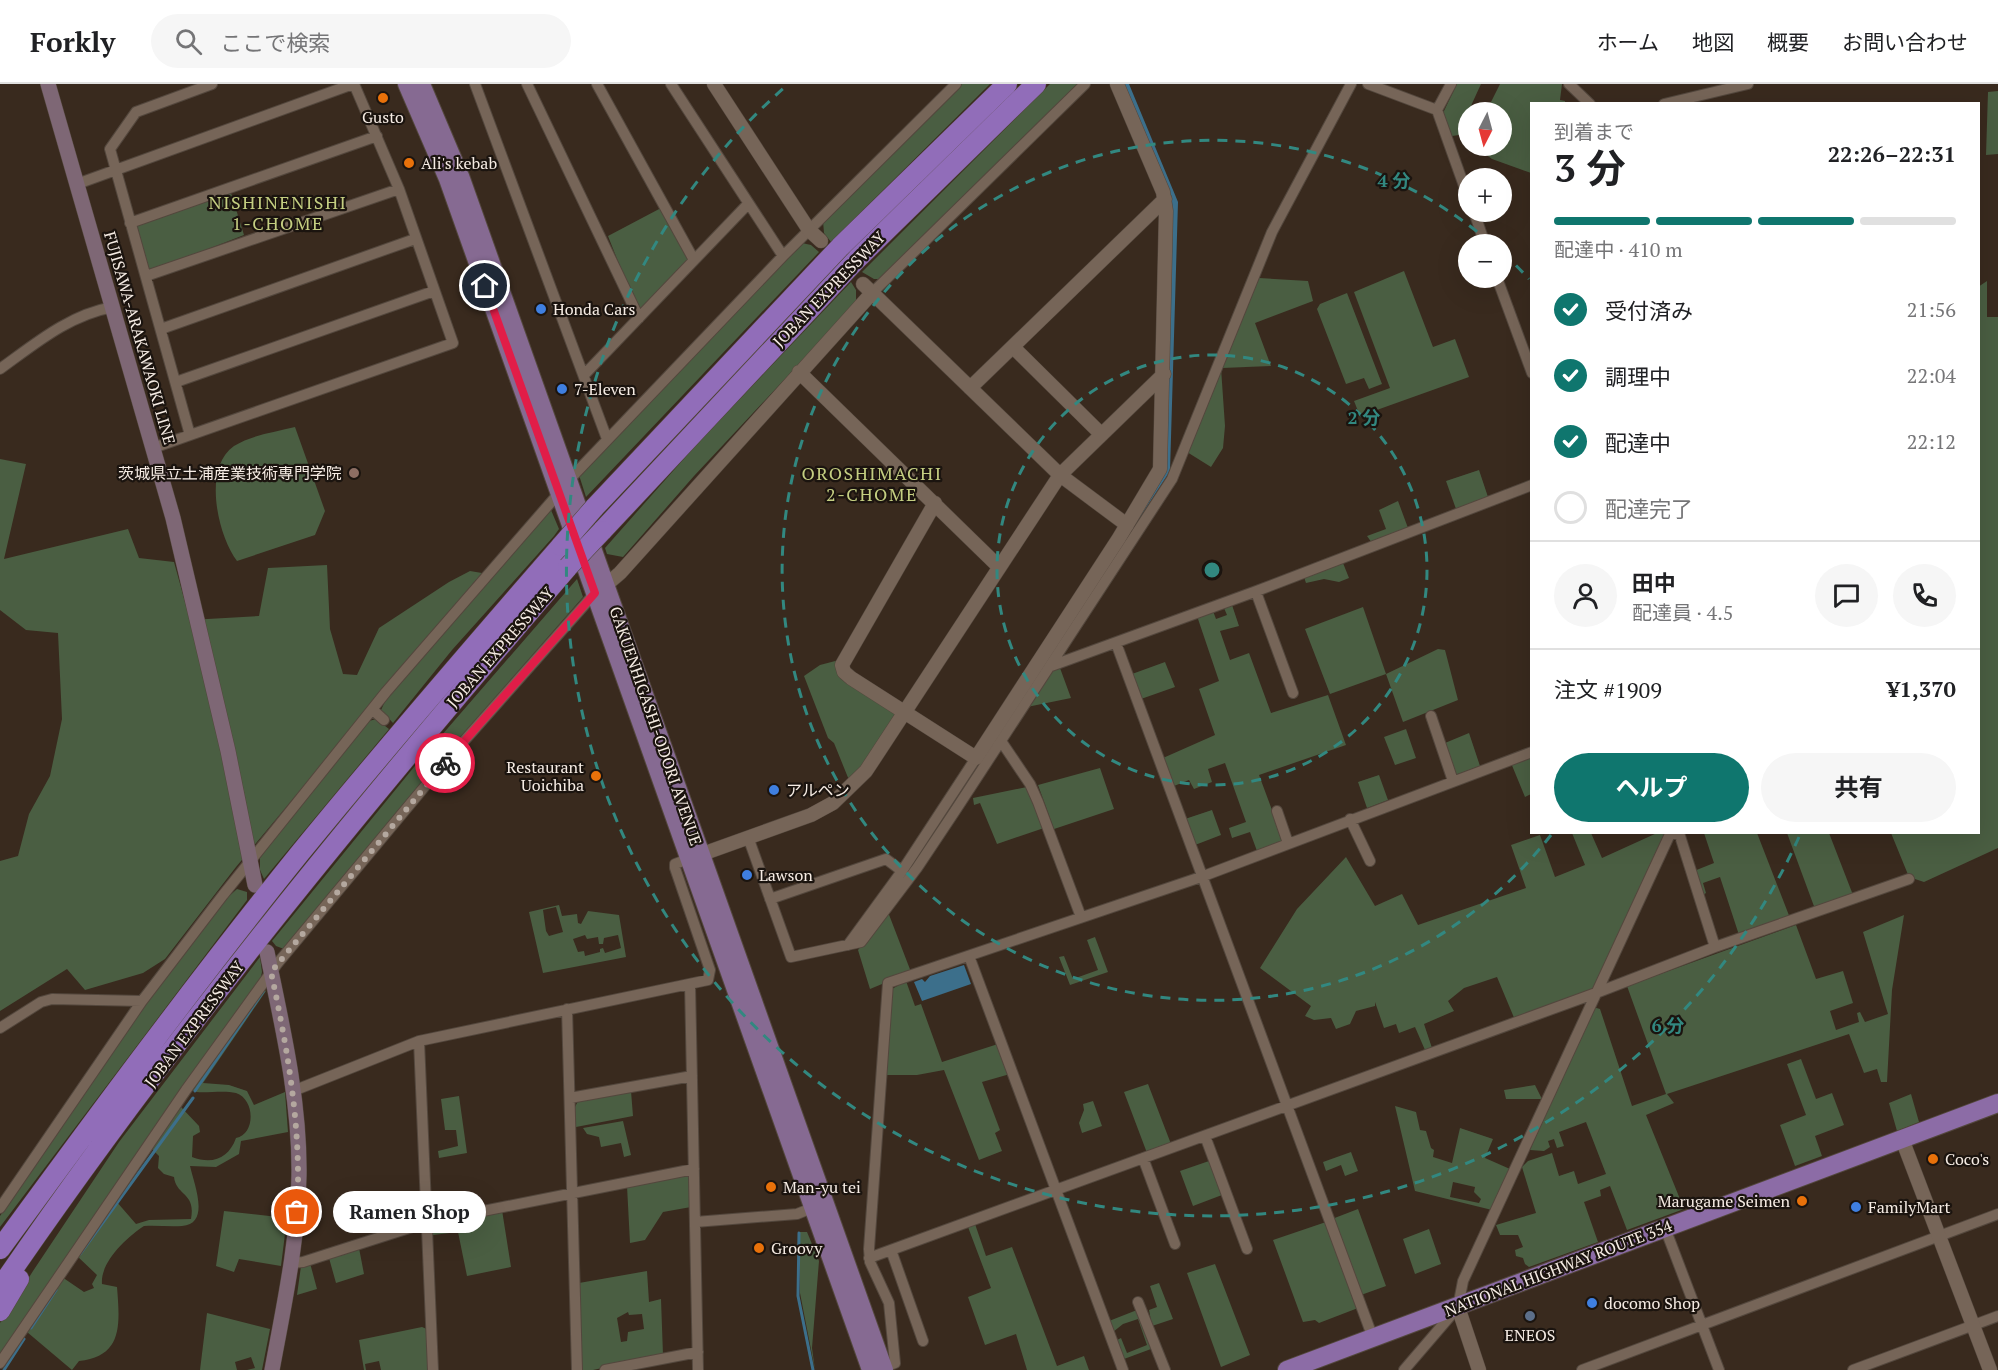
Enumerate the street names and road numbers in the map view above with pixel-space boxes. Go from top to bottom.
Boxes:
street label: JOBAN EXPRESSWAY [768,226,891,352]
street label: FUJISAWA-ARAKAWAOKI LINE [99,229,181,447]
street label: JOBAN EXPRESSWAY [441,581,559,712]
street label: GAKUENHIGASHI-ODORI AVENUE [605,603,707,849]
street label: JOBAN EXPRESSWAY [139,956,249,1092]
street label: NATIONAL HIGHWAY ROUTE 354 [1441,1214,1675,1322]

